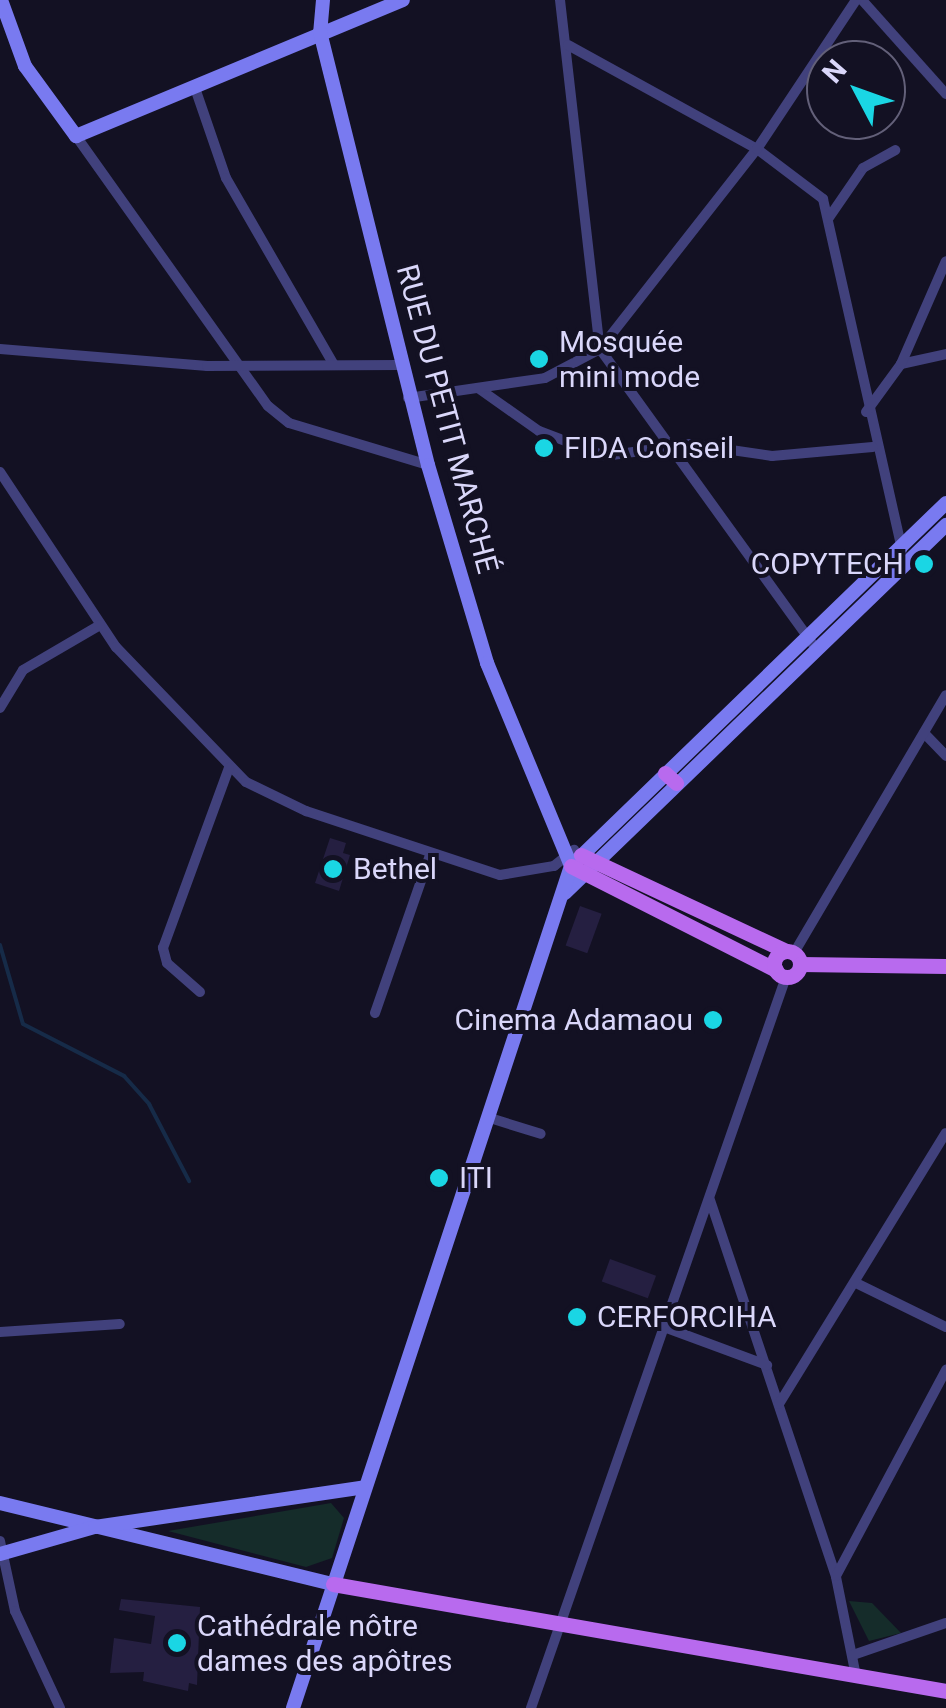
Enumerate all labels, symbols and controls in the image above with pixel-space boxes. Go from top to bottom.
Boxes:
north arrow [806,40,906,140]
text: N [816,53,853,90]
street label: RUE DU PETIT MARCHÉ [388,260,506,578]
place label: Mosquée mini mode [559,324,700,394]
marker: Mosquée mini mode [528,348,550,370]
place label: FIDA Conseil [564,430,734,466]
marker: FIDA Conseil [533,437,555,459]
place label: COPYTECH [751,546,904,582]
marker: COPYTECH [913,553,935,575]
place label: Bethel [353,851,437,887]
marker: Bethel [322,858,344,880]
place label: Cinema Adamaou [455,1002,693,1038]
marker: Cinema Adamaou [702,1009,724,1031]
place label: ITI [459,1160,493,1196]
marker: ITI [428,1167,450,1189]
place label: CERFORCIHA [597,1299,777,1335]
marker: CERFORCIHA [566,1306,588,1328]
place label: Cathédrale nôtre dames des apôtres [197,1608,452,1678]
marker: Cathédrale nôtre dames des apôtres [166,1632,188,1654]

